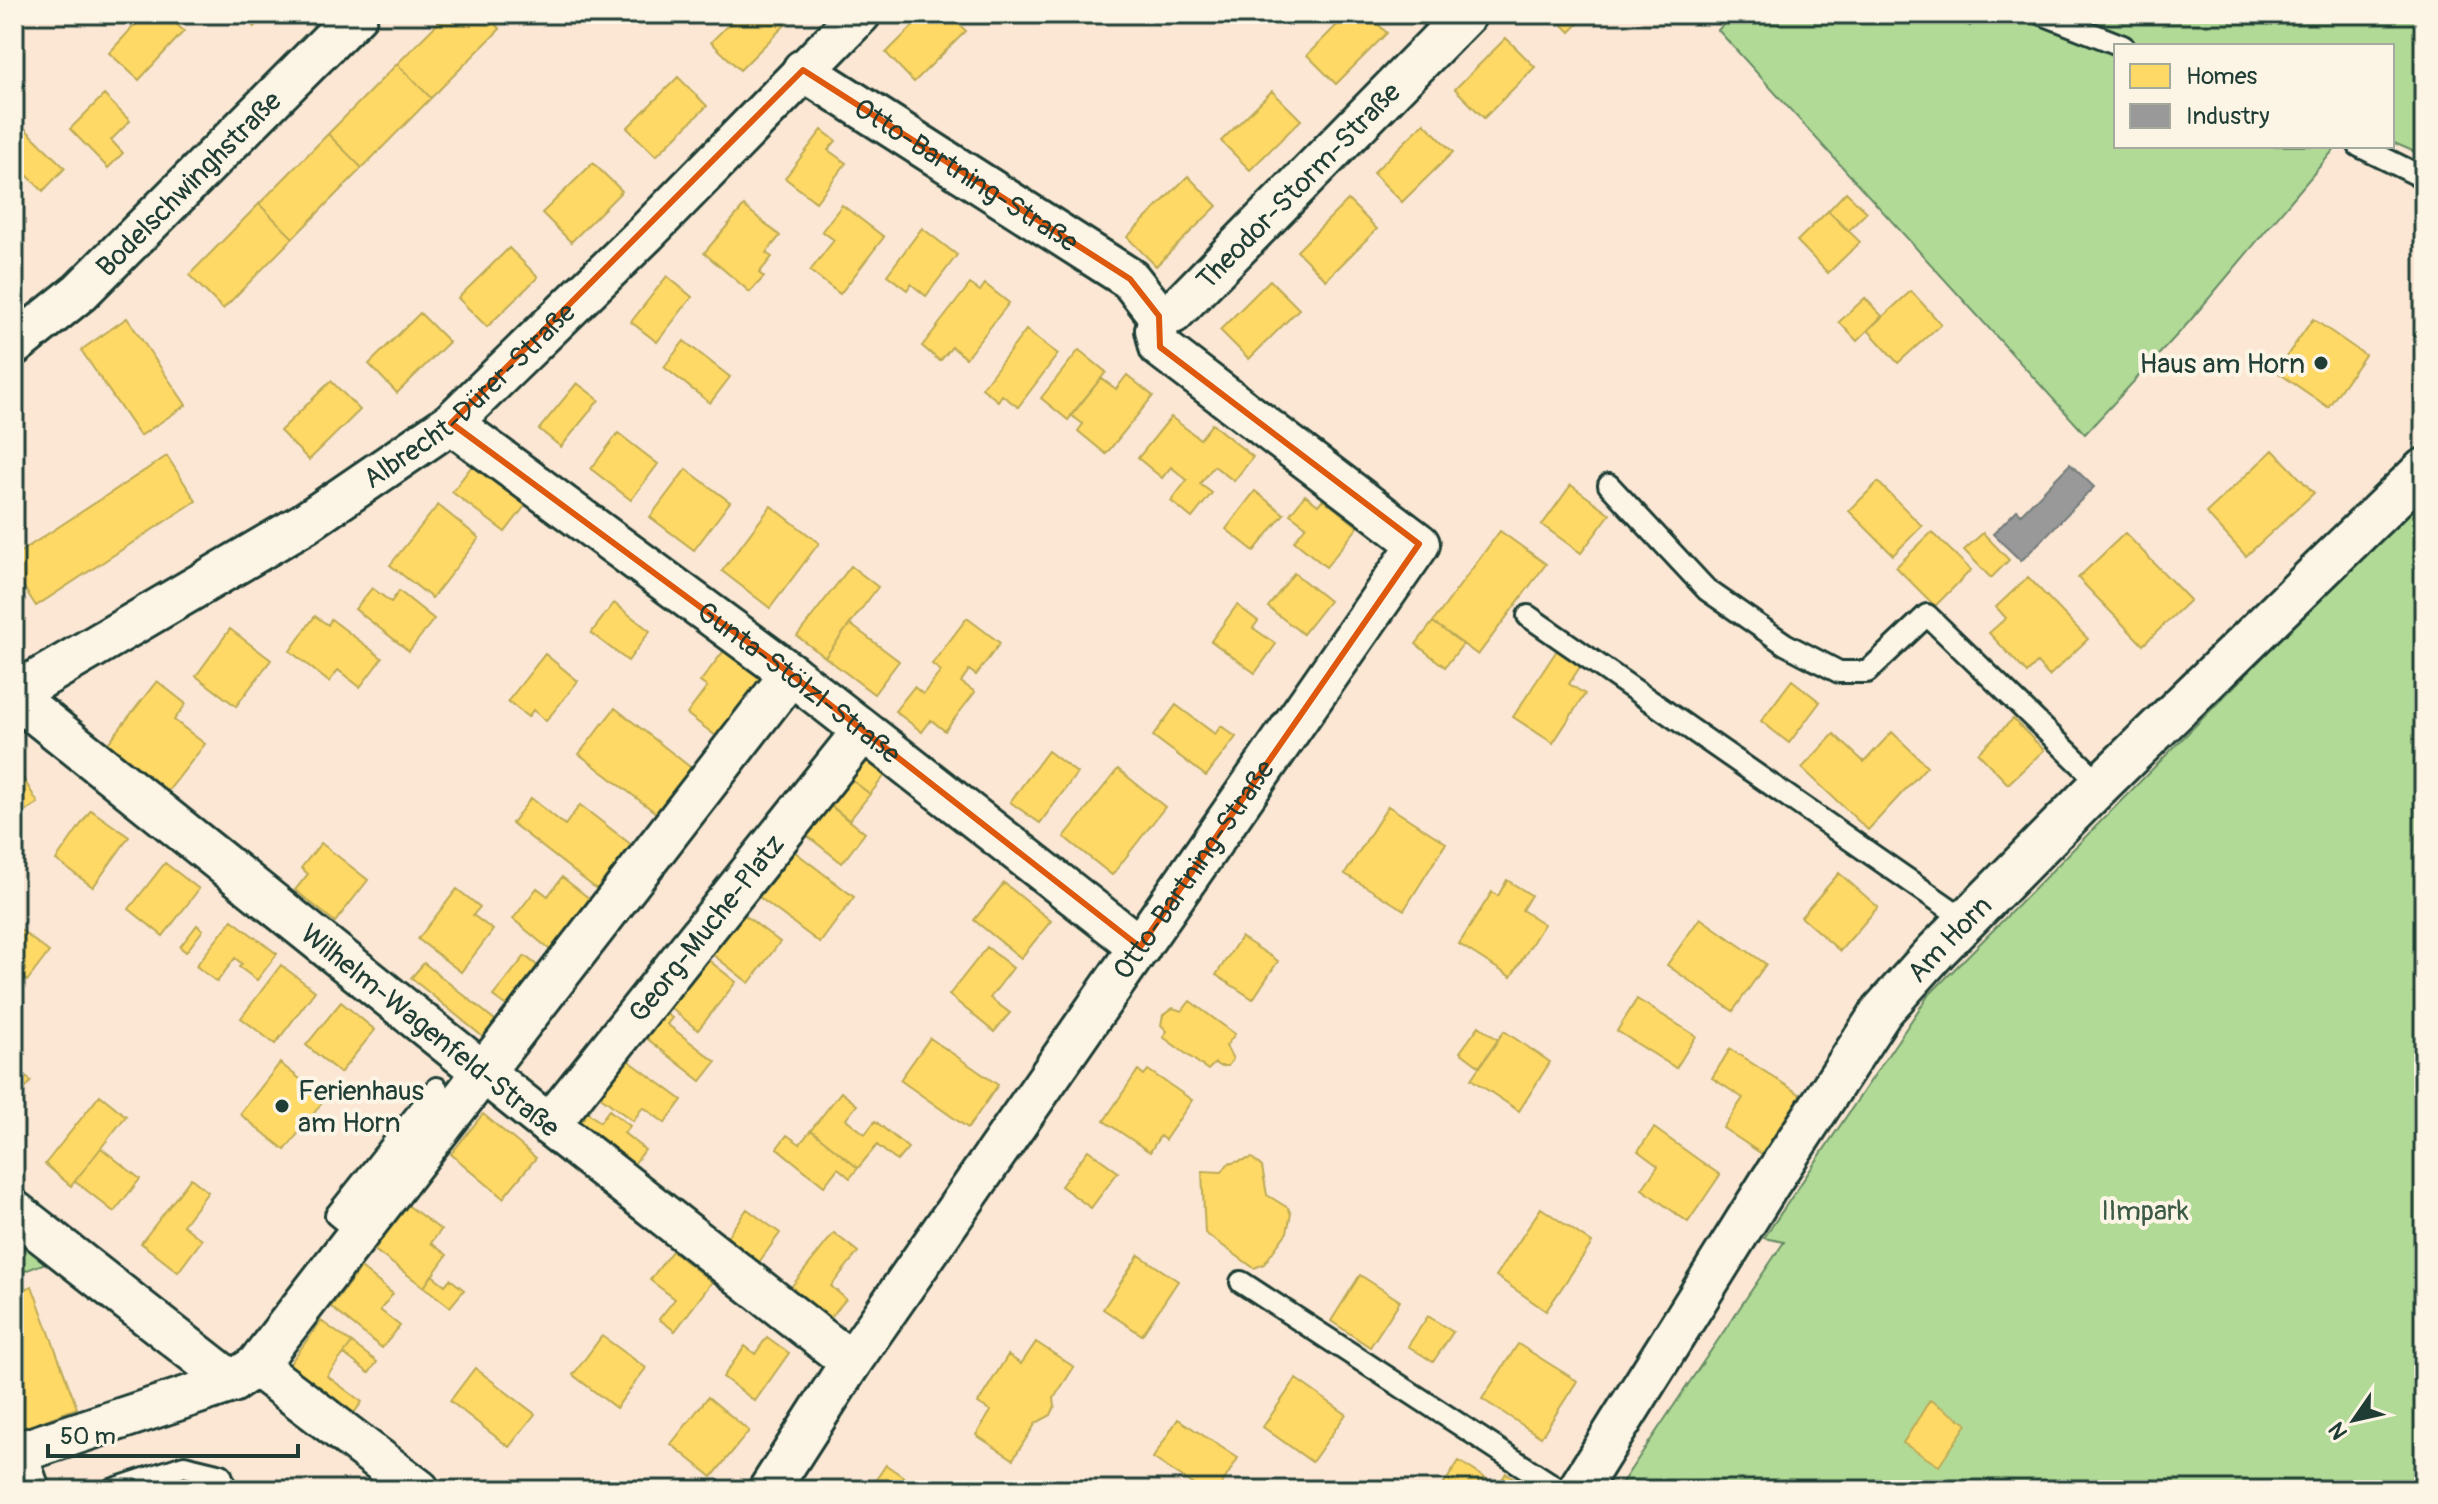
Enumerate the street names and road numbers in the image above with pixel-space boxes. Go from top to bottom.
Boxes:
street label: Theodor-Storm-Straße [1190,75,1409,298]
street label: Bodelschwinghstraße [89,84,289,285]
street label: Otto-Bartning-Straße [847,91,1085,261]
street label: Albrecht-Dürer-Straße [357,295,583,497]
street label: Gunta-Stölzl-Straße [689,595,907,772]
street label: Otto-Bartning-Straße [1106,753,1283,987]
street label: Georg-Muche-Platz [622,828,793,1030]
street label: Am Horn [1900,889,2000,990]
street label: Wilhelm-Wagenfeld-Straße [293,917,566,1146]

